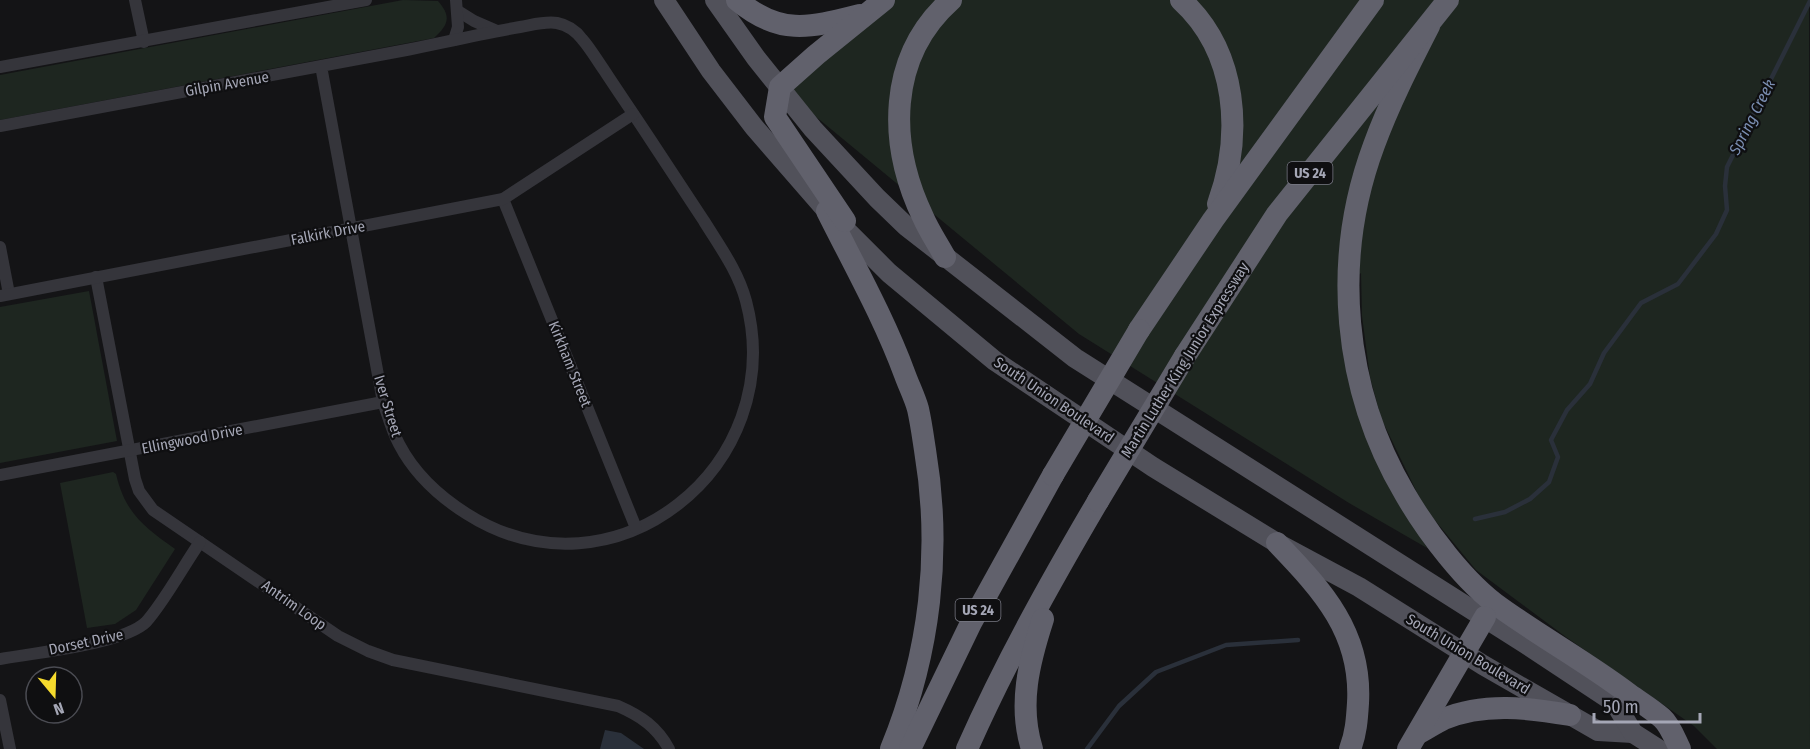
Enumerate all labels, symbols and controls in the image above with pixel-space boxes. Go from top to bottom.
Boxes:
street label: Gilpin Avenue [184,68,270,100]
water label: Spring Creek [1724,76,1779,159]
road number: US 24 [1288,162,1332,184]
street label: Falkirk Drive [289,217,367,249]
street label: Martin Luther King Junior Expressway [1117,259,1253,461]
street label: Kirkham Street [545,318,595,410]
street label: South Union Boulevard [990,353,1118,447]
street label: Iver Street [370,373,406,439]
street label: Ellingwood Drive [140,420,244,458]
street label: Antrim Loop [258,576,330,634]
road number: US 24 [956,599,1000,621]
street label: South Union Boulevard [1403,610,1533,698]
street label: Dorset Drive [47,625,125,659]
north arrow [24,665,84,725]
scale bar [1594,686,1700,724]
text: 50 m [1603,696,1639,718]
text: N [51,698,66,719]

